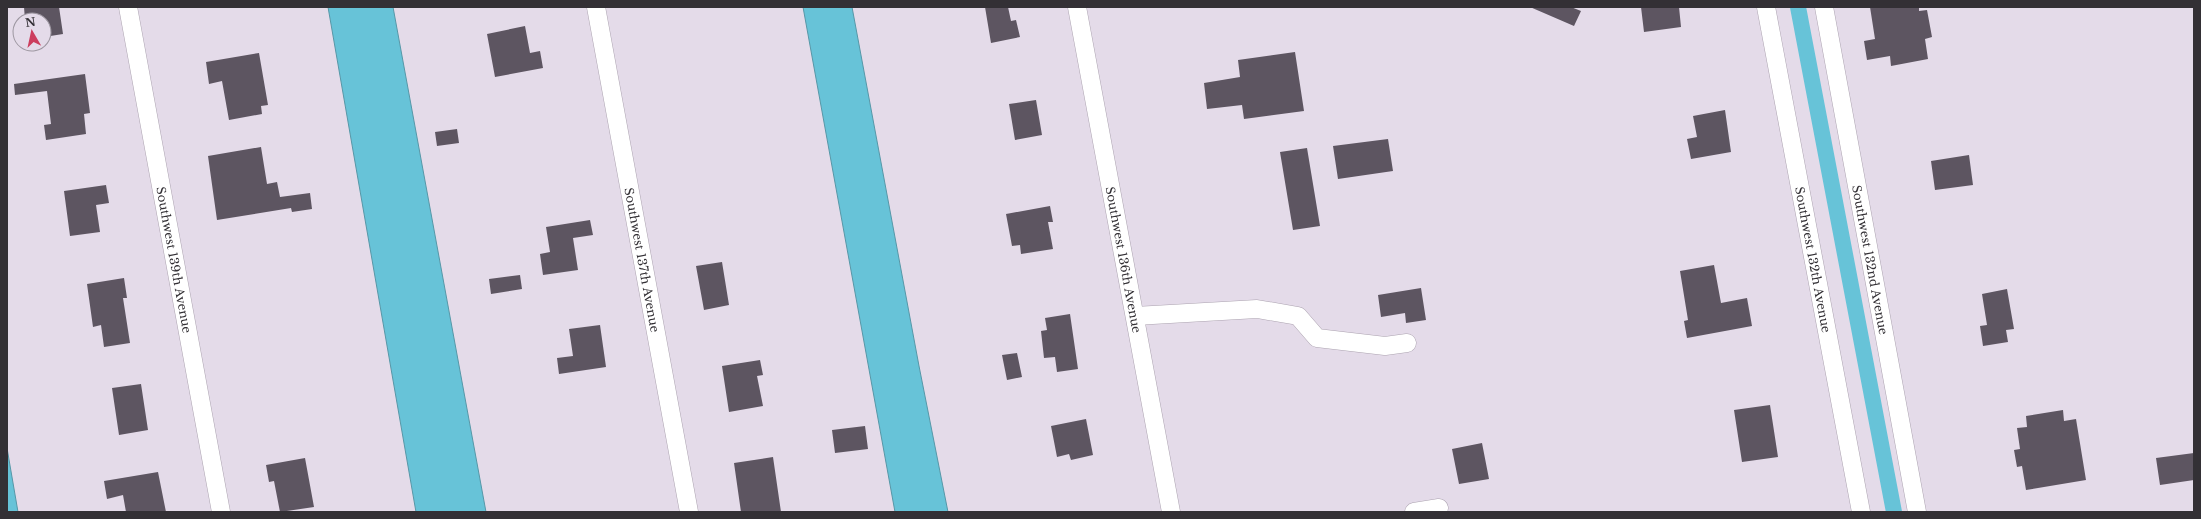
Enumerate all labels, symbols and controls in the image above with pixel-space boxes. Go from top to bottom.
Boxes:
north arrow [12,12,52,52]
text: N [24,14,37,30]
street label: Southwest 132nd Avenue [1849,184,1892,336]
street label: Southwest 139th Avenue [154,185,195,334]
street label: Southwest 136th Avenue [1103,185,1145,334]
street label: Southwest 132th Avenue [1792,185,1835,334]
street label: Southwest 137th Avenue [622,186,663,333]

